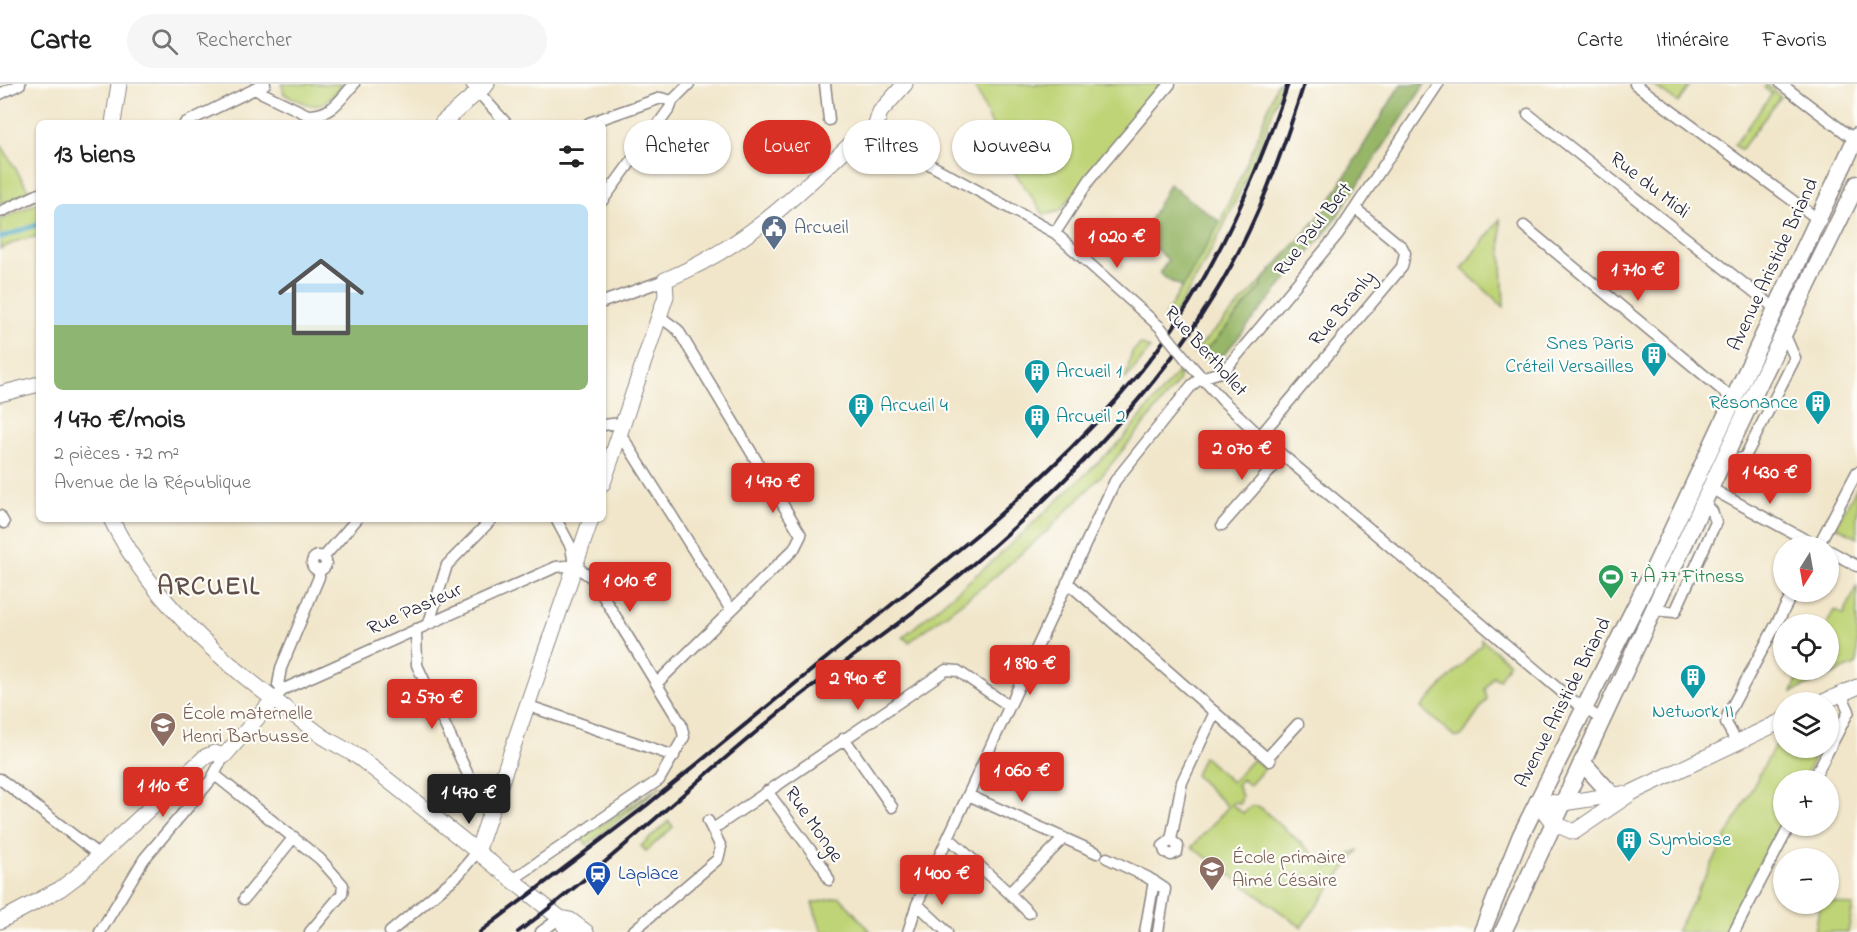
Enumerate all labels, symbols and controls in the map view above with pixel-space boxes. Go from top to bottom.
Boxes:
search box [127,14,547,68]
text: Carte [30,21,91,62]
icon: search [148,25,181,58]
text: Rechercher [196,25,292,57]
text: Carte [1577,26,1623,56]
text: Itinéraire [1656,26,1729,56]
text: Favoris [1762,26,1827,56]
chip: Acheter [624,120,731,174]
chip: Louer [743,120,831,174]
chip: Filtres [843,120,940,174]
chip: Nouveau [952,120,1072,174]
text: 13 biens [54,137,136,175]
icon: filters [555,140,588,173]
street label: Rue du Midi [1603,145,1695,227]
street label: Avenue Aristide Briand [1721,174,1827,356]
street label: Rue Paul Bert [1268,176,1360,283]
public building icon: Arcueil [759,213,789,251]
place label: Arcueil [794,214,849,243]
pin: 1 020 € [1062,218,1172,269]
text: 1 020 € [1088,223,1146,252]
icon: home [267,243,375,351]
pin: 1 710 € [1583,251,1693,302]
text: 1 710 € [1611,256,1665,285]
street label: Rue Branly [1303,265,1383,353]
street label: Rue Berthollet [1156,300,1254,404]
place label: Snes Paris Créteil Versailles [1505,330,1634,382]
building icon: Snes Paris Créteil Versailles [1639,340,1669,378]
building icon: Arcueil 1 [1022,357,1052,395]
place label: Arcueil 1 [1056,358,1122,387]
building icon: Résonance [1803,388,1833,426]
place label: Résonance [1709,389,1798,418]
building icon: Arcueil 4 [846,391,876,429]
place label: Arcueil 4 [880,392,948,421]
text: 1 470 €/mois [54,402,186,440]
building icon: Arcueil 2 [1022,402,1052,440]
place label: Arcueil 2 [1056,403,1126,432]
pin: 2 070 € [1187,430,1297,481]
text: 2 070 € [1212,435,1272,464]
text: 2 pièces · 72 m² [54,440,179,469]
pin: 1 430 € [1715,454,1825,505]
text: 1 430 € [1742,459,1798,488]
pin: 1 470 € [718,463,828,514]
text: 1 470 € [745,468,801,497]
text: Avenue de la République [54,469,251,498]
north arrow [1773,536,1839,602]
map controls [1773,536,1839,914]
pin: 1 010 € [575,562,685,613]
sports icon: 7 À 77 Fitness [1596,562,1626,600]
place label: 7 À 77 Fitness [1630,563,1745,592]
text: 1 010 € [603,567,657,596]
district label: ARCUEIL [157,569,261,607]
street label: Rue Pasteur [363,576,468,644]
street label: Avenue Aristide Briand [1508,613,1620,793]
button: locate [1773,614,1839,680]
pin: 1 890 € [975,645,1085,696]
text: 1 890 € [1004,650,1056,679]
pin: 2 940 € [803,660,913,711]
building icon: Network II [1678,662,1708,700]
text: 2 940 € [830,665,886,694]
pin: 2 570 € [377,679,487,730]
text: 2 570 € [401,684,463,713]
button: layers [1773,692,1839,758]
place label: Network II [1652,698,1734,727]
place label: École maternelle Henri Barbusse [182,700,313,752]
school or university icon: École maternelle Henri Barbusse [148,710,178,748]
pin: 1 060 € [967,752,1077,803]
text: 1 060 € [994,757,1050,786]
pin: 1 110 € [108,767,218,818]
button: + [1773,770,1839,836]
text: 1 110 € [137,772,189,801]
pin: 1 470 € [414,774,524,825]
text: 1 470 € [441,779,497,808]
street label: Rue Monge [775,781,850,869]
building icon: Symbiose [1614,825,1644,863]
place label: Symbiose [1648,826,1731,855]
place label: École primaire Aimé Césaire [1232,844,1346,896]
button: − [1773,848,1839,914]
school or university icon: École primaire Aimé Césaire [1197,854,1227,892]
pin: 1 400 € [887,855,997,906]
station icon: Laplace [583,859,613,897]
place label: Laplace [618,860,679,889]
text: 1 400 € [914,860,970,889]

